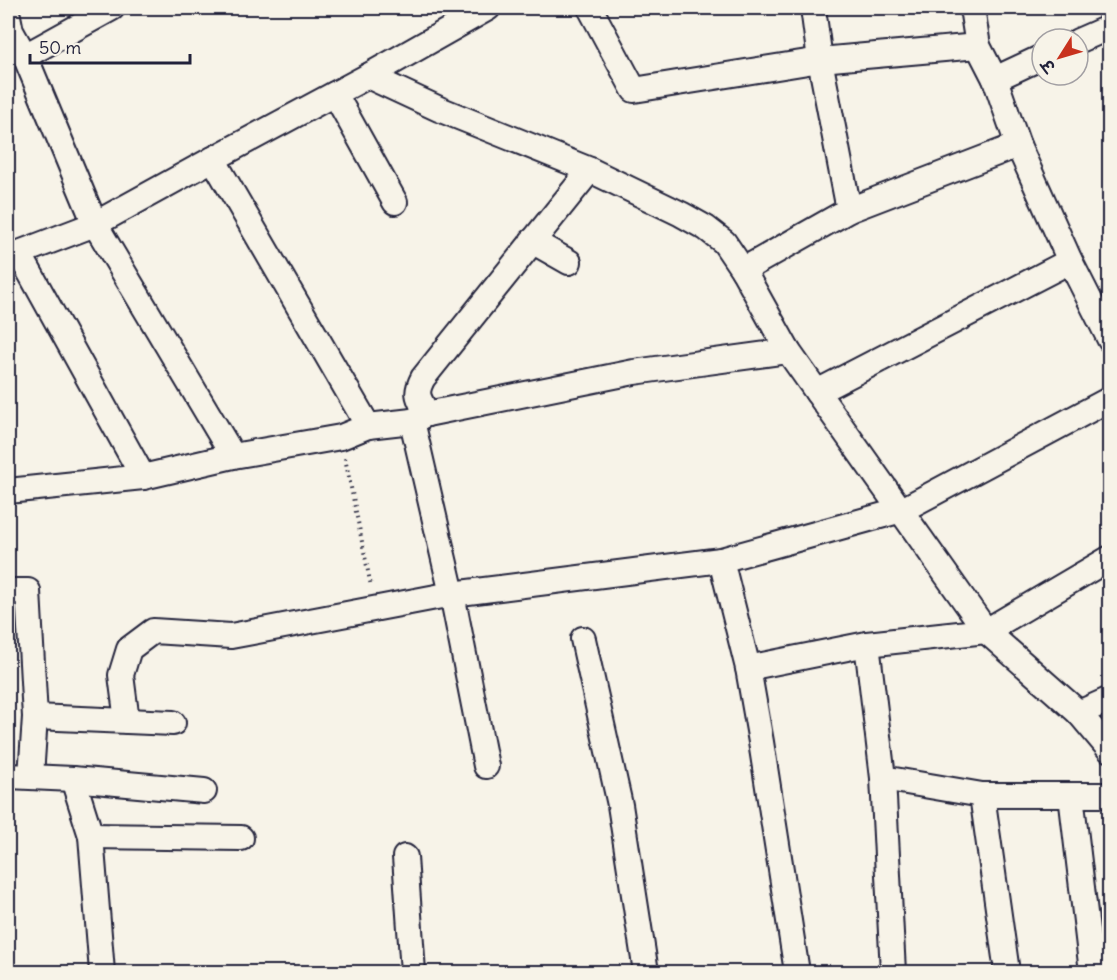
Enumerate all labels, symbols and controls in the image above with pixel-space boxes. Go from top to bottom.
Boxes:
scale bar [30,27,190,65]
north arrow [1030,27,1090,87]
text: 50 m [39,36,81,59]
text: उ [1036,55,1060,78]

